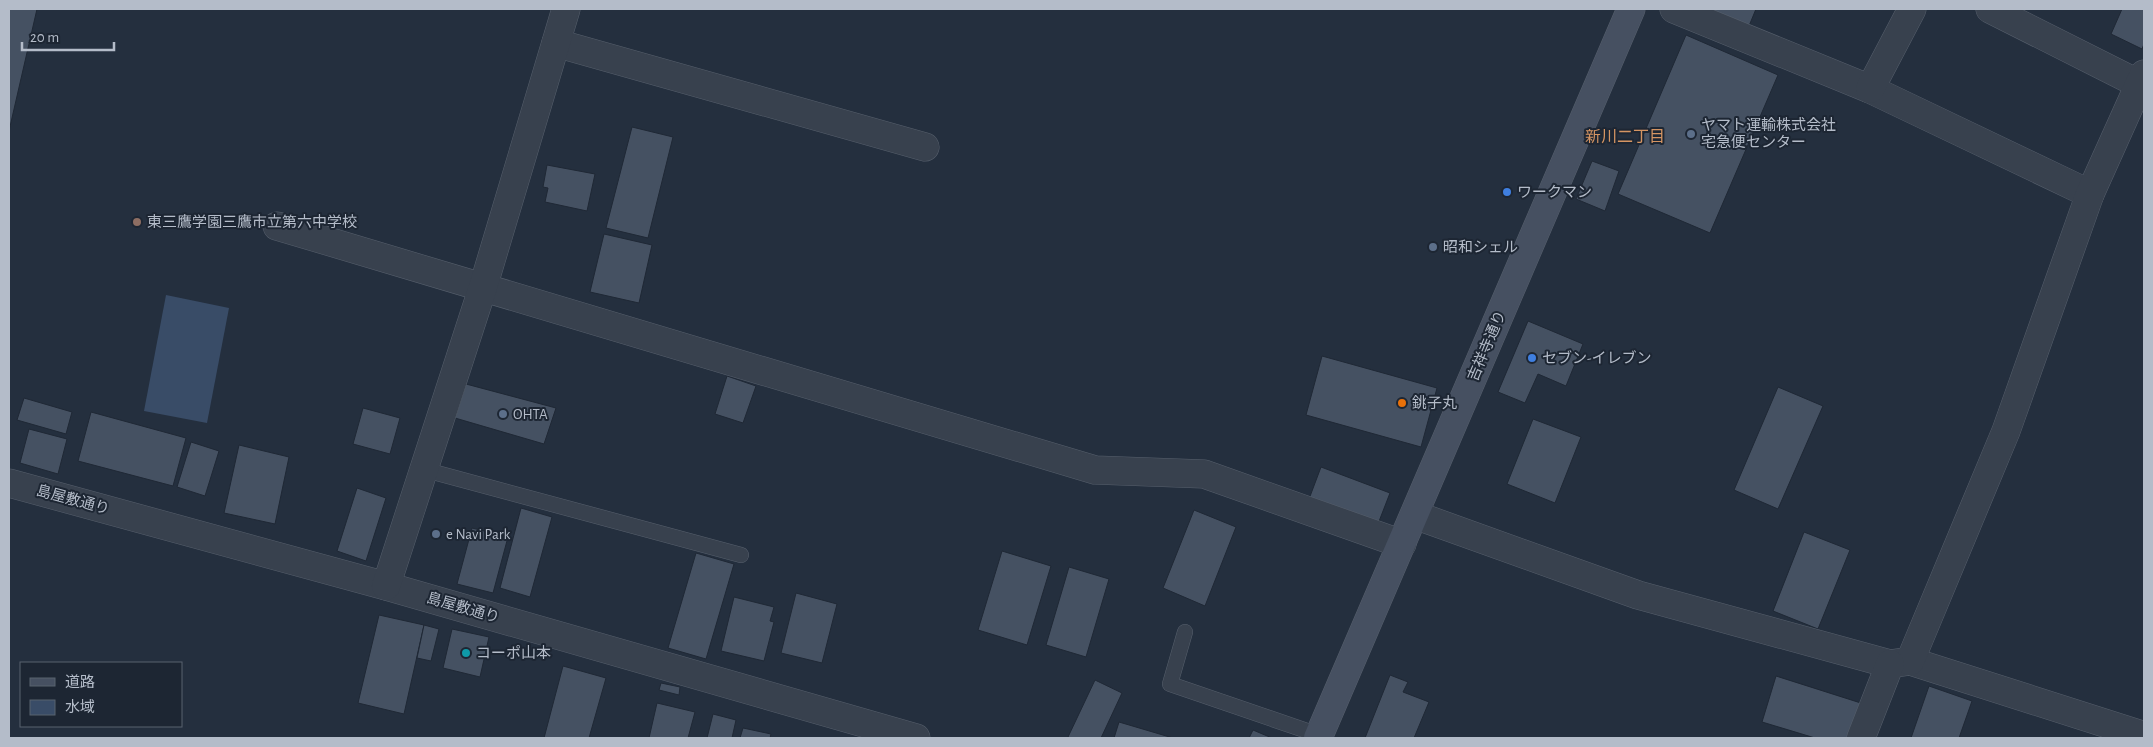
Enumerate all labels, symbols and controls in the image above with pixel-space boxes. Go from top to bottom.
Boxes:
scale bar [22,20,115,52]
text: 20 m [30,30,59,45]
place label: ヤマト運輸株式会社 宅急便センター [1701,116,1836,150]
district label: 新川二丁目 [1585,128,1665,145]
marker: ヤマト運輸株式会社 宅急便センター [1685,128,1697,140]
place label: ワークマン [1517,184,1592,200]
marker: ワークマン [1501,186,1513,198]
place label: 東三鷹学園三鷹市立第六中学校 [147,214,357,230]
marker: 東三鷹学園三鷹市立第六中学校 [131,216,143,228]
place label: 昭和シェル [1443,239,1518,255]
marker: 昭和シェル [1427,241,1439,253]
street label: 吉祥寺通り [1465,308,1509,383]
place label: セブン-イレブン [1542,350,1652,366]
marker: セブン-イレブン [1526,352,1538,364]
place label: 銚子丸 [1412,395,1457,411]
marker: 銚子丸 [1396,397,1408,409]
place label: OHTA [513,407,548,422]
marker: OHTA [497,408,509,420]
street label: 島屋敷通り [35,481,112,517]
place label: e Navi Park [446,527,511,542]
marker: e Navi Park [430,528,442,540]
street label: 島屋敷通り [425,589,502,626]
place label: コーポ山本 [476,645,551,661]
marker: コーポ山本 [460,647,472,659]
legend [20,662,182,727]
text: 道路 [65,674,95,690]
text: 水域 [65,699,95,715]

